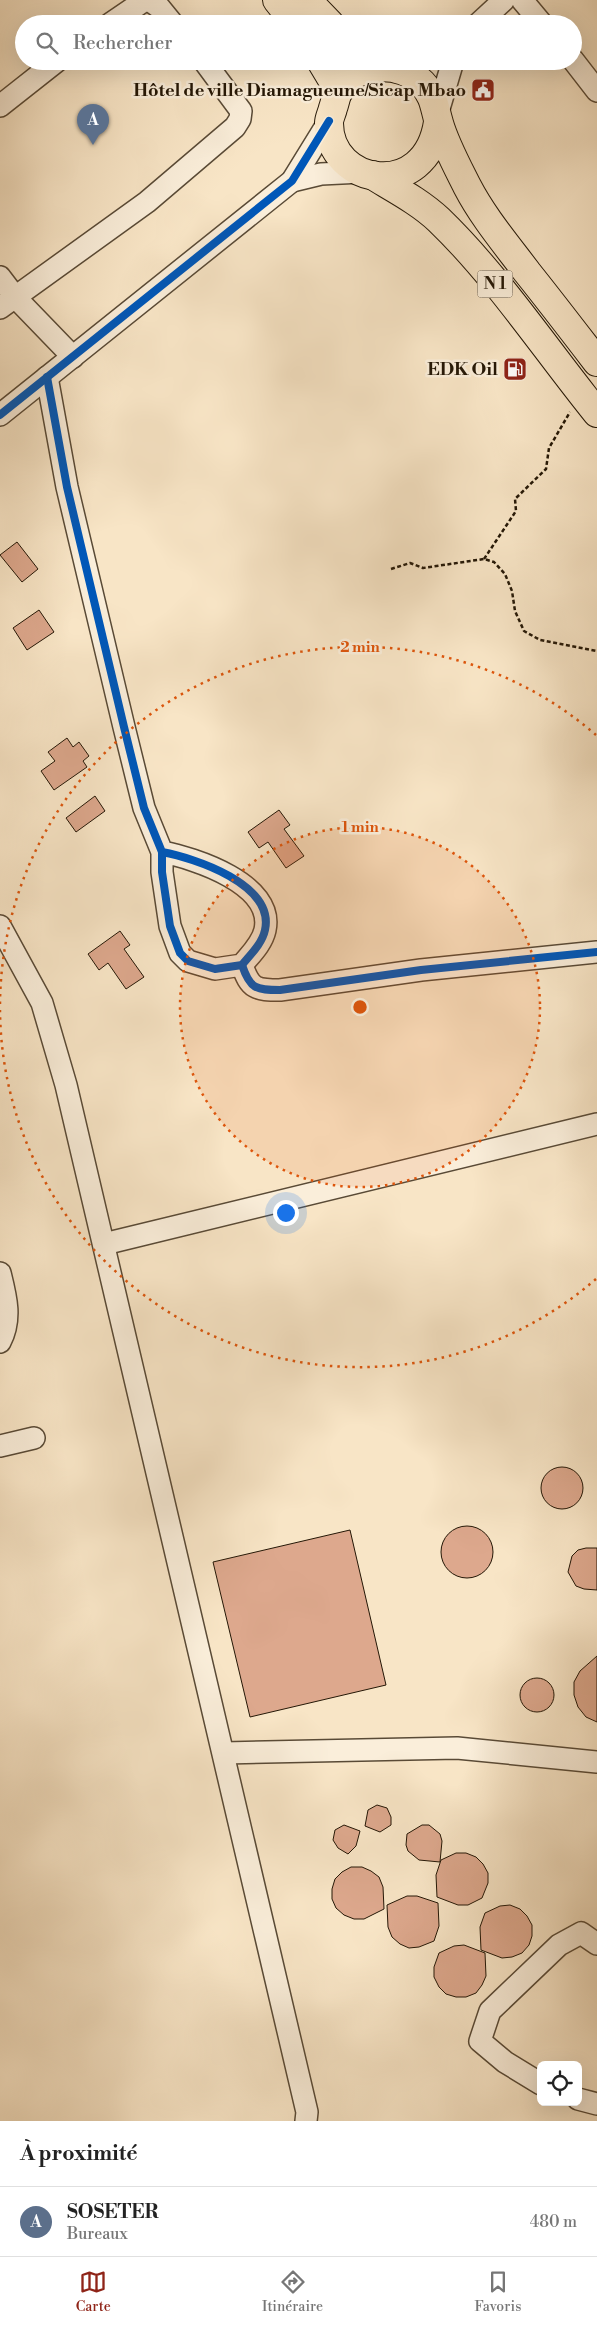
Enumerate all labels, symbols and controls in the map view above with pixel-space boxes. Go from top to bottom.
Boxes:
search box [15,15,582,70]
icon: search [33,29,61,57]
text: Rechercher [73,31,172,55]
public building icon: Hôtel de ville Diamagueune/Sicap Mbao [470,77,496,103]
place label: Hôtel de ville Diamagueune/Sicap Mbao [133,79,466,102]
pin: A [77,104,109,145]
road number: N 1 [478,270,512,298]
fuel station icon: EDK Oil [502,356,528,382]
place label: EDK Oil [427,358,498,381]
text: 2 min [340,638,380,657]
text: 1 min [341,818,379,837]
centre of rings [351,998,369,1016]
your location [273,1200,299,1226]
map controls [537,2061,582,2106]
button: locate [537,2061,582,2106]
text: À proximité [20,2141,137,2167]
text: SOSETER [67,2200,159,2224]
text: A [30,2212,42,2232]
text: 480 m [530,2212,577,2232]
text: Bureaux [67,2224,128,2244]
tab: Carte [76,2268,111,2316]
tab: Itinéraire [262,2268,323,2316]
tab: Favoris [474,2268,521,2316]

